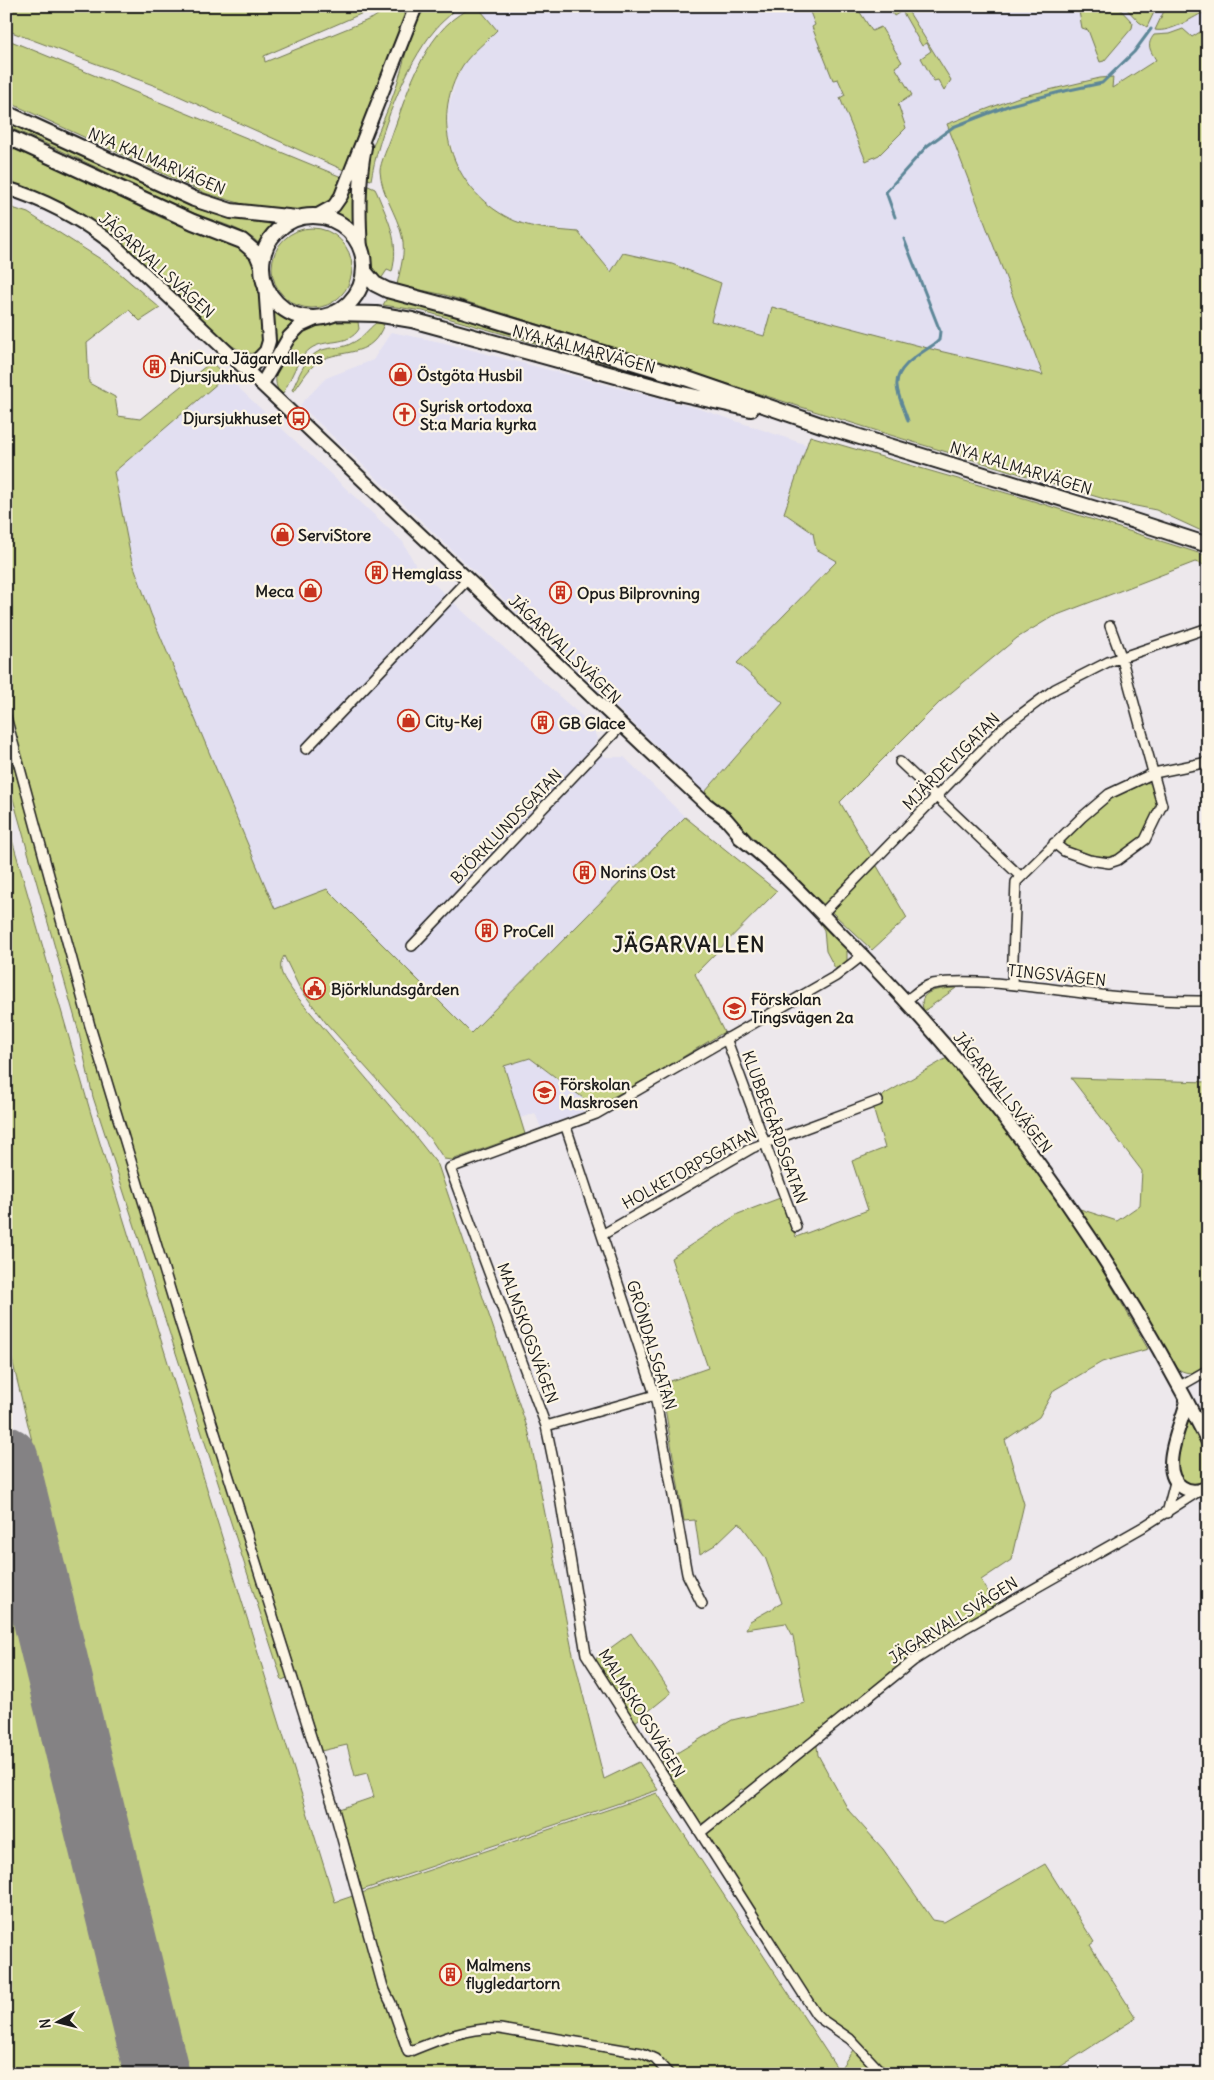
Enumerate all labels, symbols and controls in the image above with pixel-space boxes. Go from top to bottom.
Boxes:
street label: NYA KALMARVÄGEN [85,123,229,199]
street label: JÄGARVALLSVÄGEN [95,208,219,322]
street label: NYA KALMARVÄGEN [510,320,658,378]
place label: AniCura Jägarvallens Djursjukhus [170,348,323,386]
building icon: AniCura Jägarvallens Djursjukhus [142,355,166,379]
shop icon: Östgöta Husbil [389,363,413,387]
place label: Östgöta Husbil [417,365,522,386]
place label: Syrisk ortodoxa St:a Maria kyrka [420,396,537,435]
church icon: Syrisk ortodoxa St:a Maria kyrka [392,403,416,427]
bus stop icon: Djursjukhuset [286,406,310,430]
place label: Djursjukhuset [183,408,283,428]
street label: NYA KALMARVÄGEN [948,437,1094,499]
shop icon: ServiStore [270,523,294,547]
place label: ServiStore [298,525,371,545]
building icon: Hemglass [364,561,388,585]
place label: Hemglass [392,563,462,584]
shop icon: Meca [298,579,322,603]
place label: Meca [255,581,294,601]
building icon: Opus Bilprovning [549,581,573,605]
place label: Opus Bilprovning [577,583,700,604]
street label: JÄGARVALLSVÄGEN [505,590,625,708]
street label: MJÄRDEVIGATAN [898,708,1004,814]
shop icon: City-Kej [397,709,421,733]
place label: City-Kej [425,711,482,732]
building icon: GB Glace [531,711,555,735]
place label: GB Glace [559,713,626,733]
street label: BJÖRKLUNDSGATAN [446,765,566,887]
building icon: Norins Ost [572,860,596,884]
place label: Norins Ost [600,862,676,882]
building icon: ProCell [475,919,499,943]
place label: ProCell [503,921,554,941]
district label: JÄGARVALLEN [612,931,766,958]
street label: TINGSVÄGEN [1007,960,1107,990]
public building icon: Björklundsgården [303,977,327,1001]
place label: Björklundsgården [331,979,459,1000]
place label: Förskolan Tingsvägen 2a [751,989,854,1028]
school or university icon: Förskolan Tingsvägen 2a [723,996,747,1020]
street label: JÄGARVALLSVÄGEN [949,1027,1057,1157]
street label: KLUBBEGÅRDSGATAN [738,1048,812,1206]
place label: Förskolan Maskrosen [560,1074,638,1112]
school or university icon: Förskolan Maskrosen [532,1081,556,1105]
street label: HOLKETORPSGATAN [618,1123,760,1213]
street label: MALMSKOGSVÄGEN [493,1260,563,1406]
street label: GRÖNDALSGATAN [623,1278,681,1412]
street label: JÄGARVALLSVÄGEN [885,1572,1021,1668]
street label: MALMSKOGSVÄGEN [594,1645,690,1781]
place label: Malmens flygledartorn [466,1955,560,1994]
building icon: Malmens flygledartorn [438,1962,462,1986]
north arrow [32,1998,82,2048]
text: N [36,2018,55,2029]

